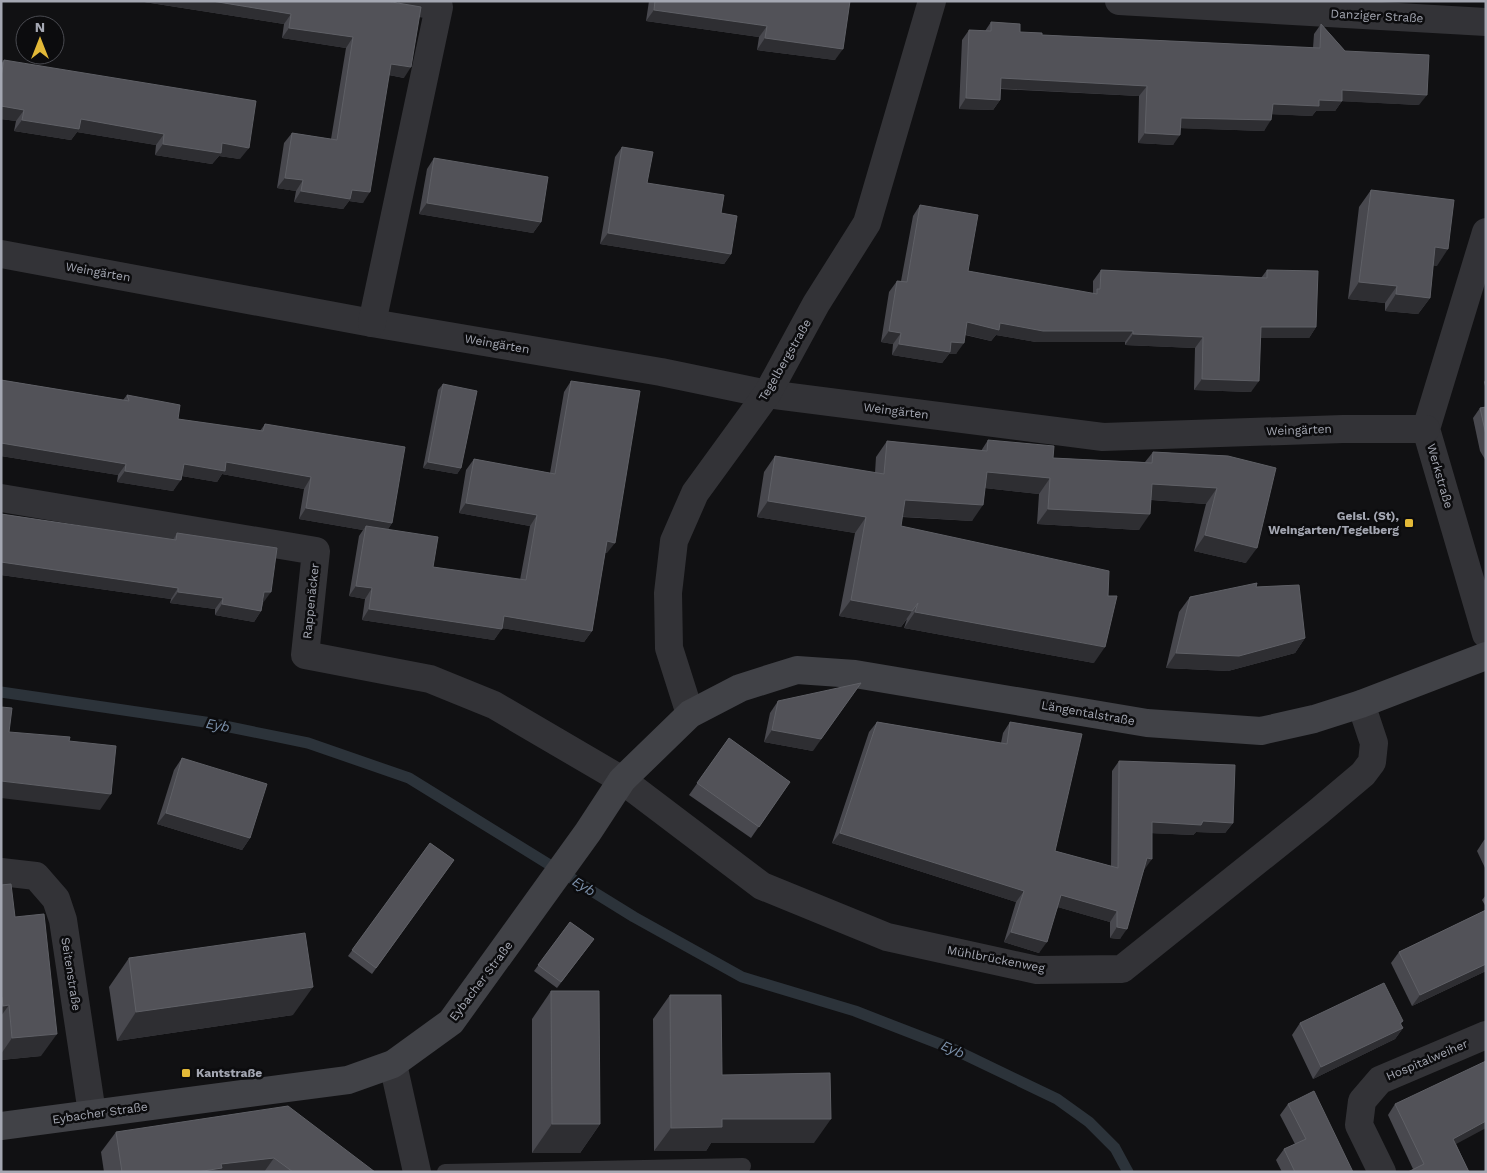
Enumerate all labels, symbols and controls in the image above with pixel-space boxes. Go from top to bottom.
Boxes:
street label: Danziger Straße [1330,7,1424,25]
north arrow [15,15,65,65]
text: N [35,19,45,35]
street label: Weingärten [64,259,132,285]
street label: Tegelbergstraße [756,316,814,404]
street label: Weingärten [463,331,531,357]
street label: Weingärten [863,400,929,422]
street label: Weingärten [1266,422,1332,438]
street label: Werkstraße [1424,442,1456,510]
place label: Geisl. (St), Weingarten/Tegelberg [1268,509,1399,537]
marker: Geisl. (St), Weingarten/Tegelberg [1403,517,1415,529]
street label: Rappenäcker [300,562,322,640]
street label: Längentalstraße [1040,698,1136,728]
water label: Eyb [205,715,231,735]
water label: Eyb [570,873,598,899]
street label: Seitenstraße [58,936,84,1012]
street label: Eybacher Straße [446,938,516,1024]
street label: Mühlbrückenweg [946,943,1047,975]
street label: Hospitalweiher [1384,1036,1470,1084]
water label: Eyb [939,1037,967,1061]
place label: Kantstraße [196,1066,262,1080]
marker: Kantstraße [180,1067,192,1079]
street label: Eybacher Straße [51,1099,149,1127]

